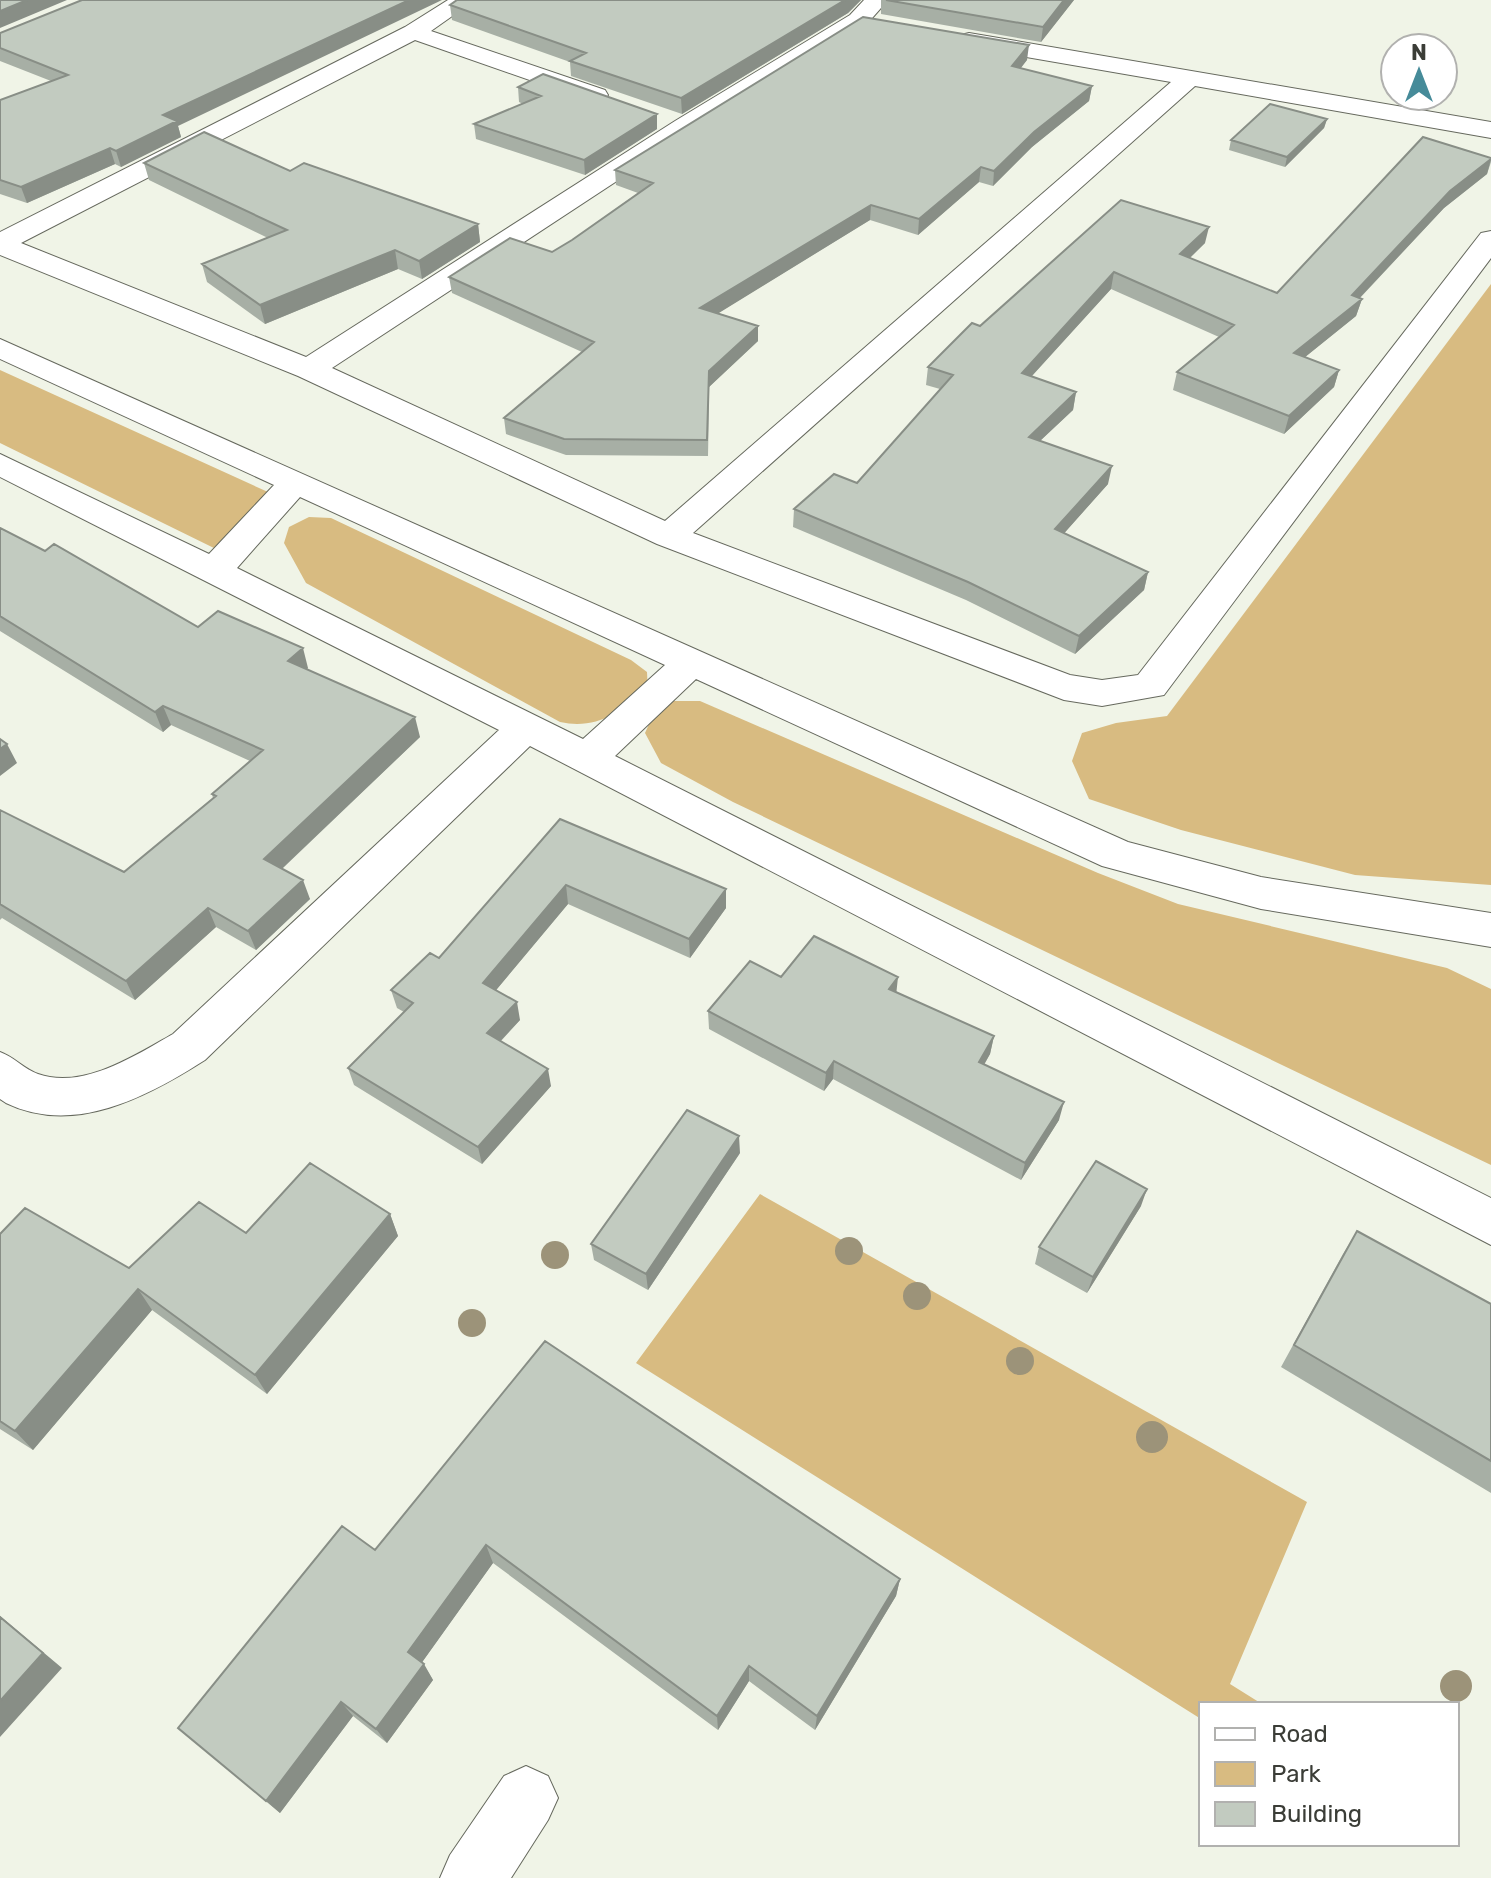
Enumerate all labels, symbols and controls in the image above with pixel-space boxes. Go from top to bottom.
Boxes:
north arrow [1379,32,1459,112]
text: N [1411,39,1427,66]
legend [1199,1702,1459,1846]
text: Road [1271,1720,1328,1748]
text: Park [1271,1760,1322,1788]
text: Building [1271,1800,1362,1828]

